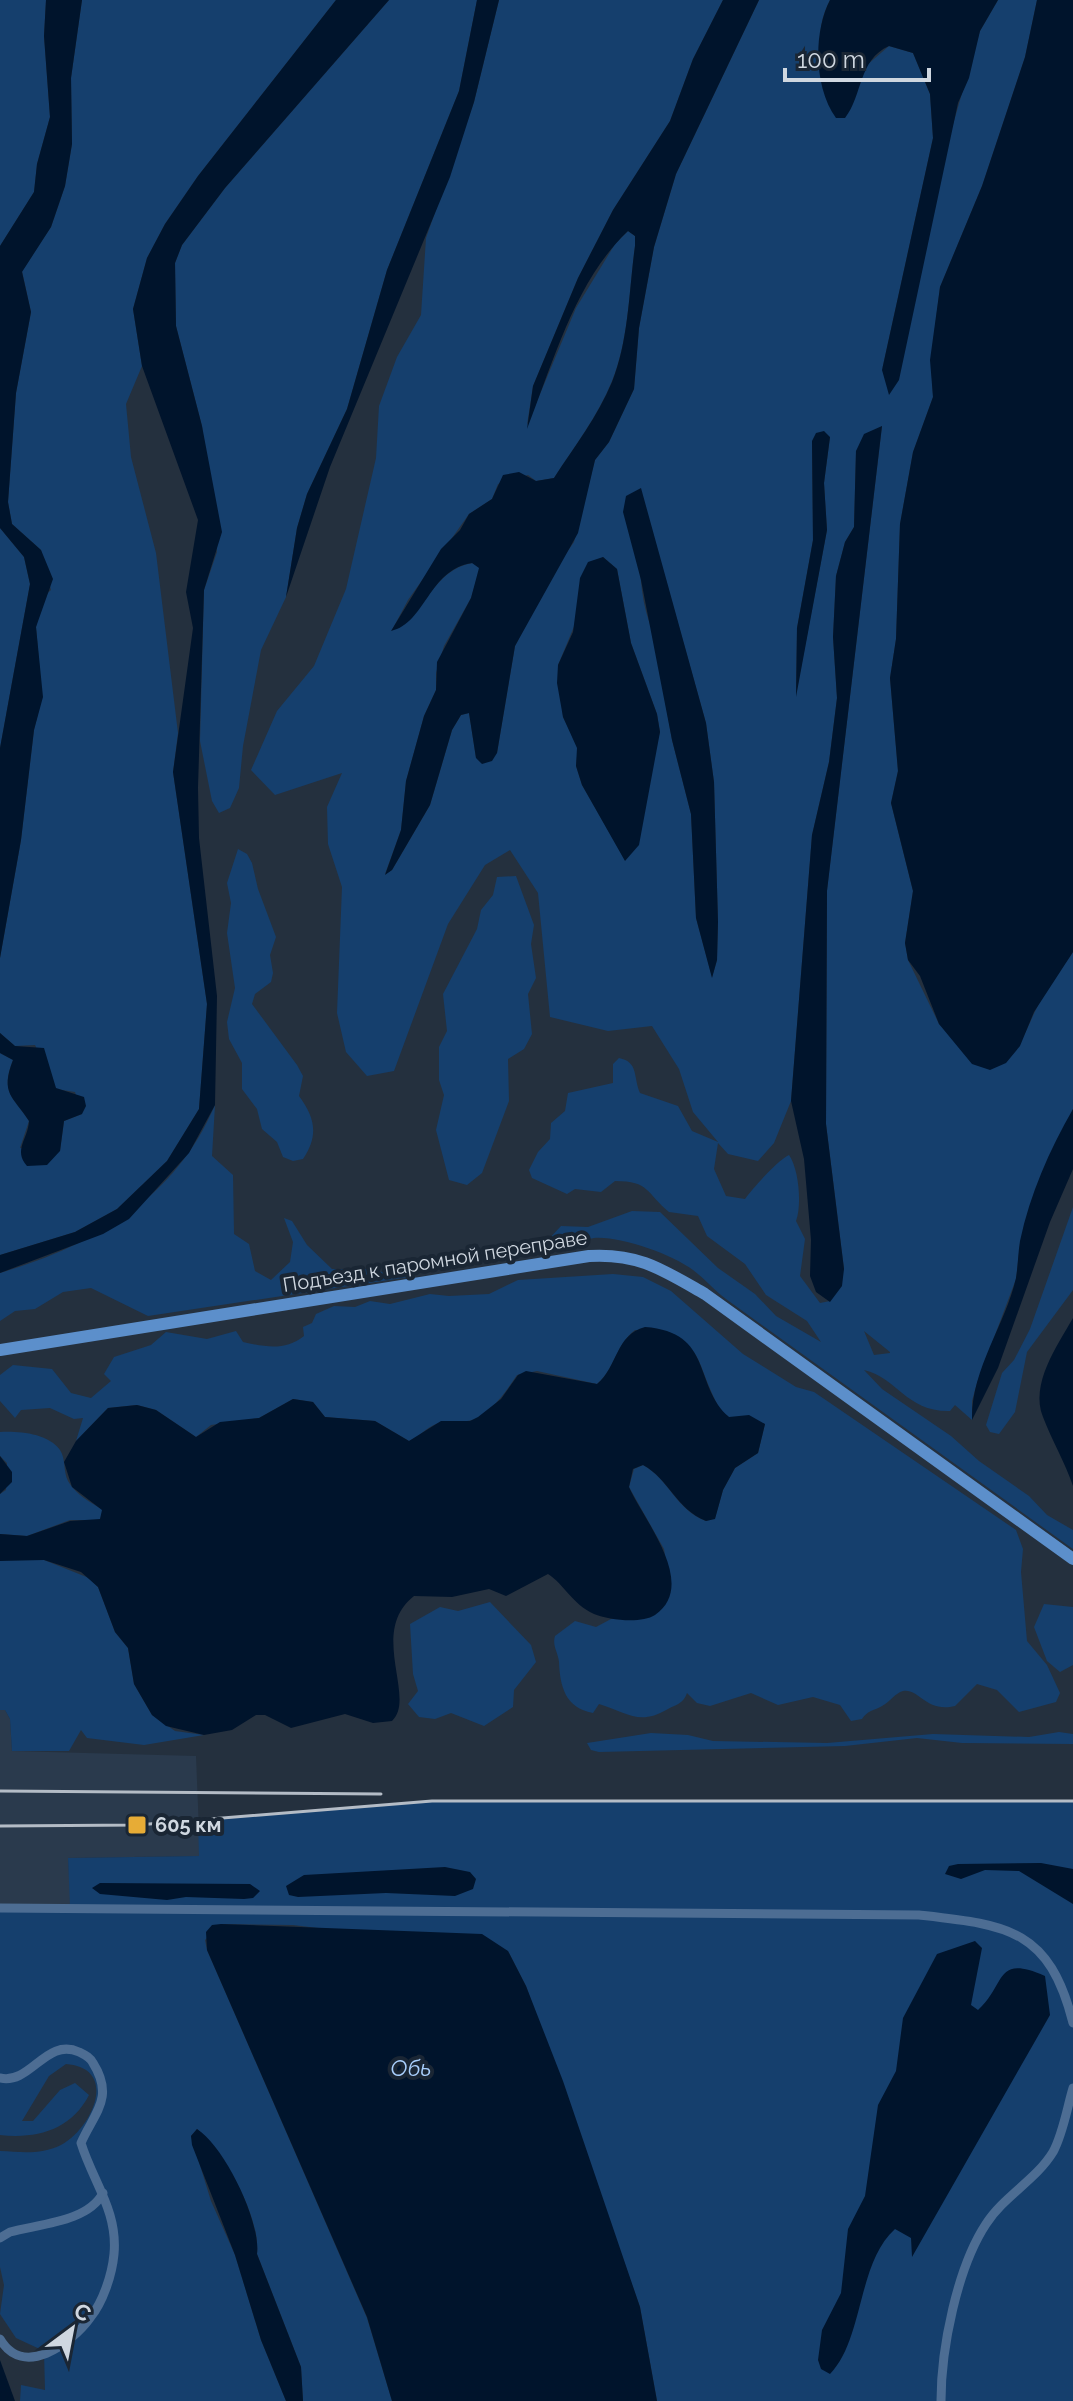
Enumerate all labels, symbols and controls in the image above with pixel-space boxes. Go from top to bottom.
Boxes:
scale bar [785,32,929,82]
text: 100 m [797,45,865,74]
street label: Подъезд к паромной переправе [281,1225,589,1297]
place label: 605 км [155,1813,221,1837]
marker: 605 км [126,1814,148,1836]
water label: Обь [390,2055,432,2081]
north arrow [32,2289,112,2369]
text: С [69,2297,96,2327]

